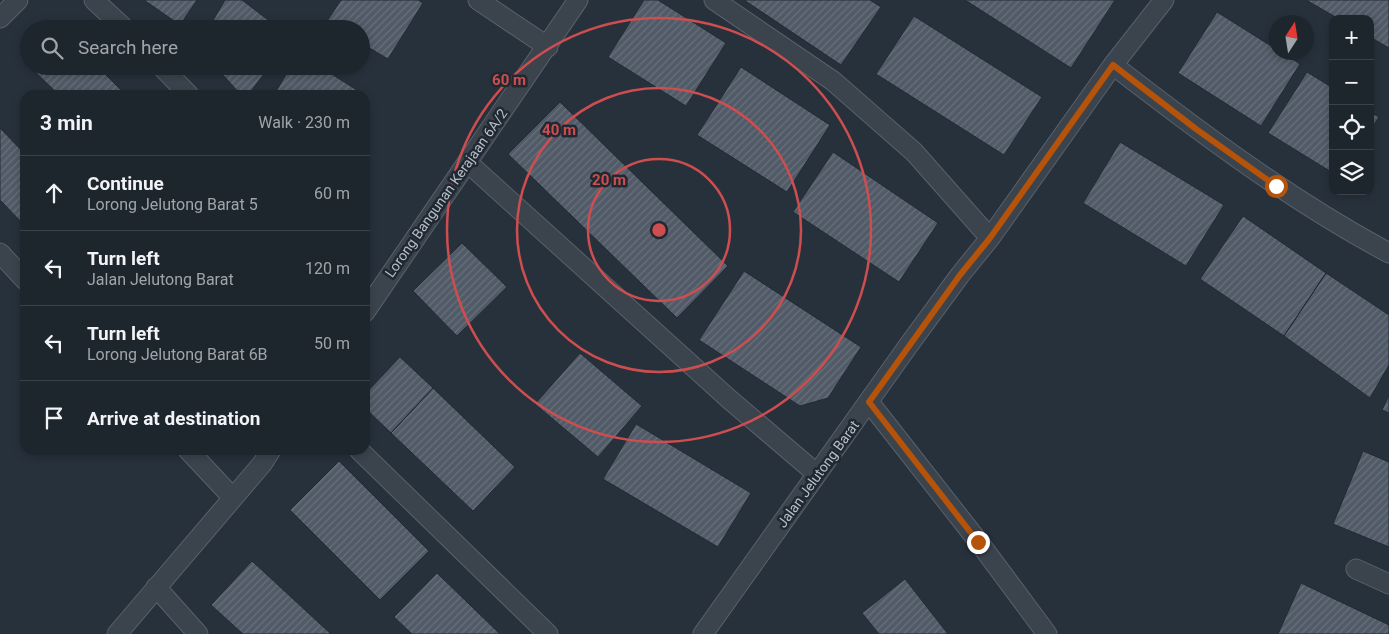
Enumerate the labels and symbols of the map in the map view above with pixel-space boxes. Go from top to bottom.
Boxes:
north arrow [1269,15,1314,60]
text: 60 m [492,71,526,89]
street label: Lorong Bangunan Kerajaan 6A/2 [382,106,511,280]
text: 40 m [542,121,576,139]
text: 20 m [592,171,626,189]
route start [1265,175,1288,198]
centre of rings [650,221,668,239]
street label: Jalan Jelutong Barat [774,417,862,531]
route end [967,531,990,554]

